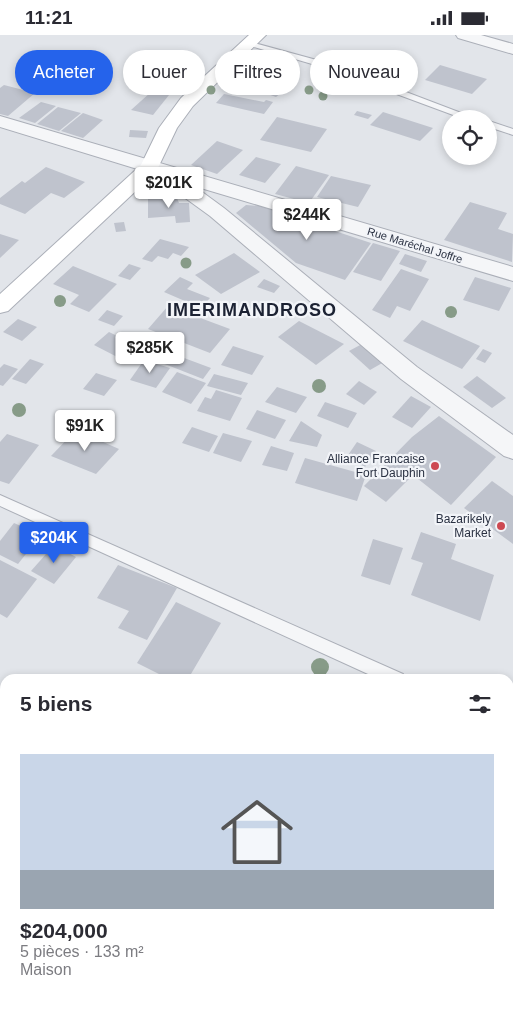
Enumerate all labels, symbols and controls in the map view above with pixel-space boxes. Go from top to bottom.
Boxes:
text: 11:21 [25,7,73,28]
chip: Acheter [15,50,113,95]
chip: Louer [123,50,205,95]
chip: Filtres [215,50,300,95]
chip: Nouveau [310,50,418,95]
map controls [442,110,497,165]
button: locate [442,110,497,165]
pin: $201K [134,167,204,209]
text: $201K [145,174,193,191]
pin: $244K [272,199,342,241]
text: $244K [283,206,331,223]
street label: Rue Maréchal Joffre [366,225,464,265]
district label: IMERIMANDROSO [167,300,337,320]
pin: $285K [115,331,185,374]
text: $285K [126,339,174,356]
pin: $91K [55,409,115,452]
text: $91K [66,417,104,434]
place label: Alliance Francaise Fort Dauphin [327,452,425,480]
marker: Alliance Francaise Fort Dauphin [429,460,441,472]
place label: Bazarikely Market [436,512,492,540]
marker: Bazarikely Market [495,520,507,532]
pin: $204K [19,521,89,564]
text: $204K [30,529,78,546]
icon: filters [466,690,494,718]
text: 5 biens [20,692,92,715]
icon: home [212,787,302,877]
text: $204,000 [20,919,108,942]
text: 5 pièces · 133 m² [20,943,144,960]
text: Maison [20,961,72,978]

